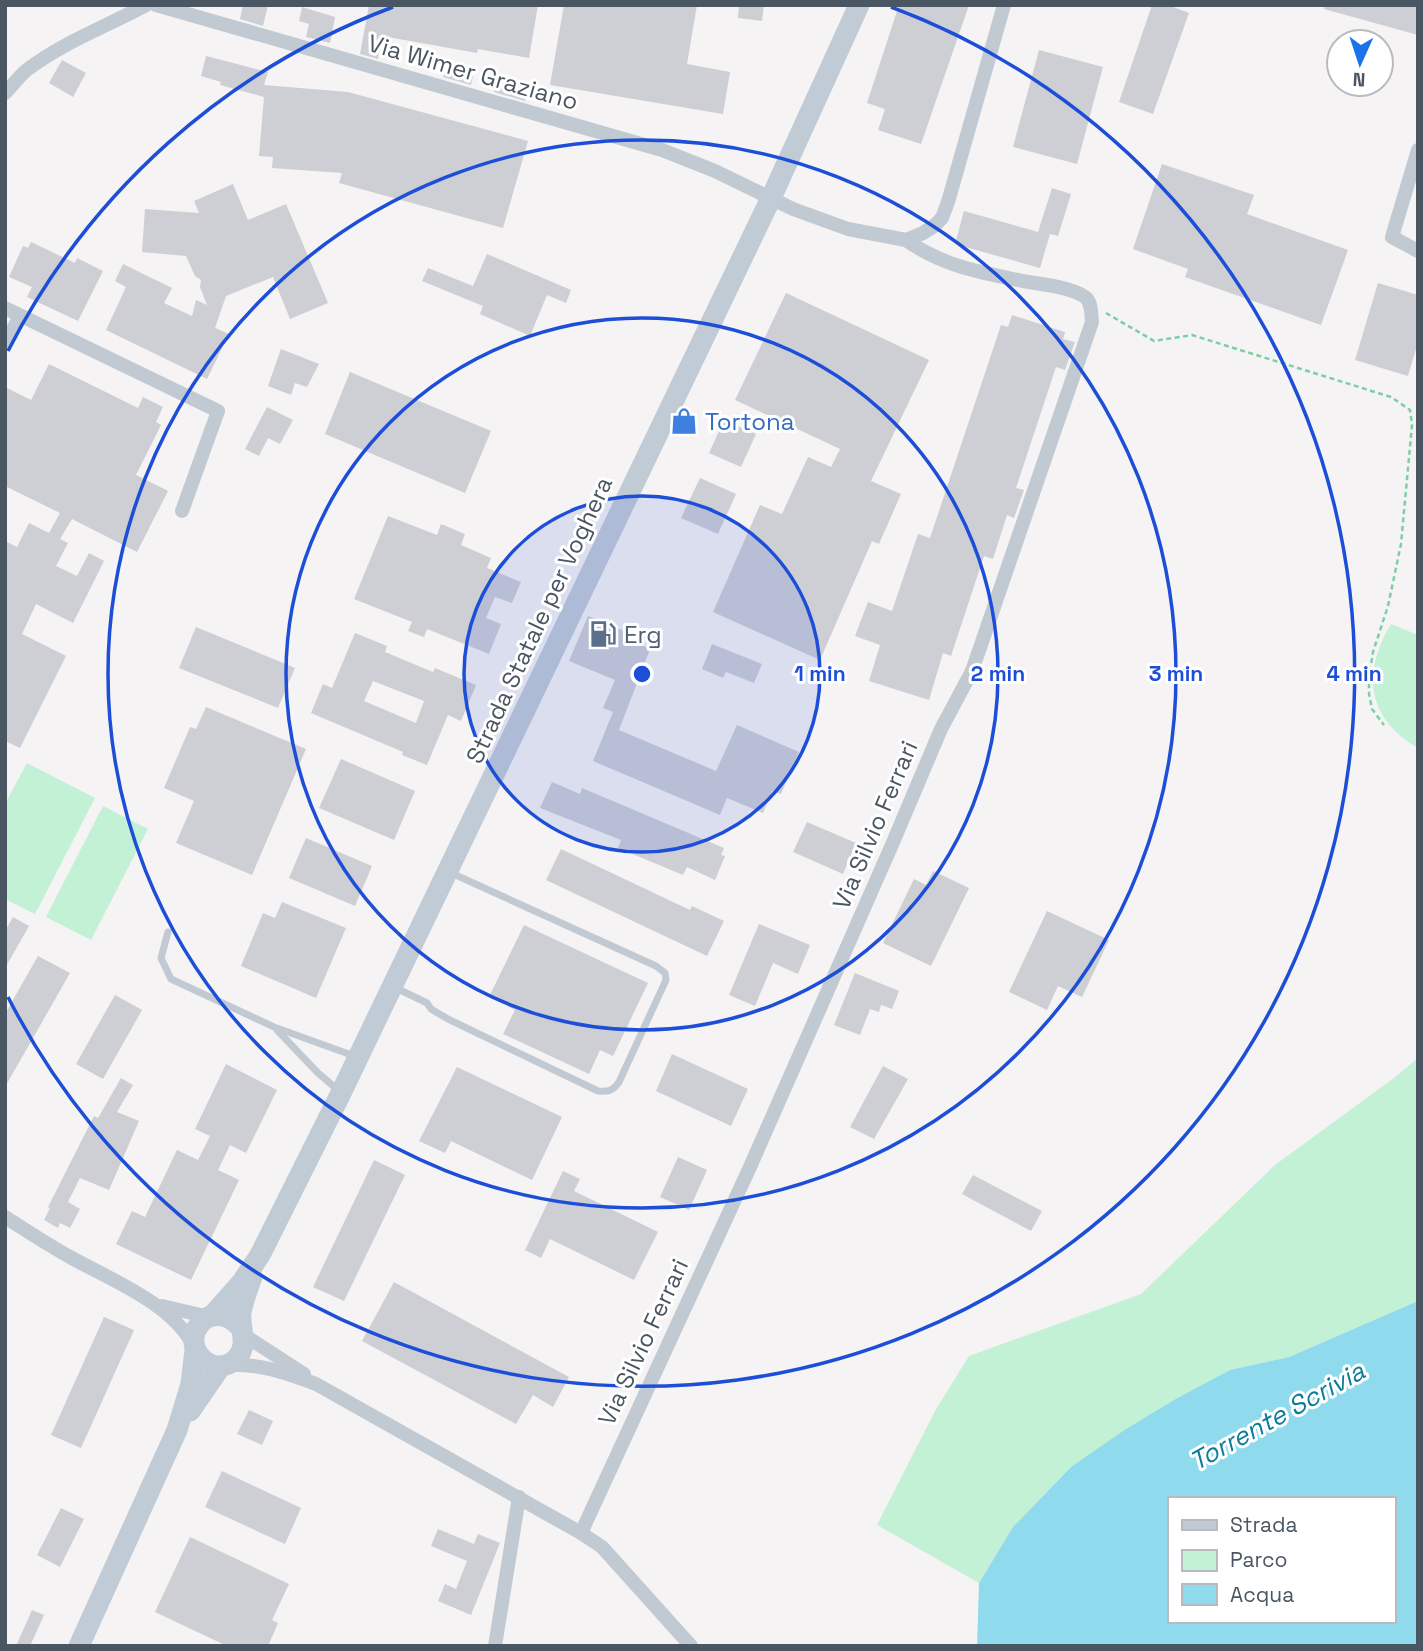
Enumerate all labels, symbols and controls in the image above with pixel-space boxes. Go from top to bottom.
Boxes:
street label: Via Wimer Graziano [364,27,582,117]
north arrow [1325,28,1395,98]
text: N [1352,67,1366,92]
shop icon: Tortona [669,406,699,436]
place label: Tortona [705,406,795,437]
street label: Strada Statale per Voghera [459,471,619,768]
fuel station icon: Erg [588,619,618,649]
place label: Erg [624,619,662,650]
text: 1 min [794,660,846,687]
text: 2 min [971,660,1025,687]
text: 3 min [1149,660,1203,687]
text: 4 min [1326,660,1382,687]
centre of rings [630,662,654,686]
street label: Via Silvio Ferrari [825,736,925,914]
street label: Via Silvio Ferrari [591,1254,695,1430]
water label: Torrente Scrivia [1183,1353,1372,1478]
legend [1168,1497,1395,1623]
text: Strada [1230,1511,1297,1538]
text: Parco [1230,1546,1288,1573]
text: Acqua [1230,1581,1294,1608]

